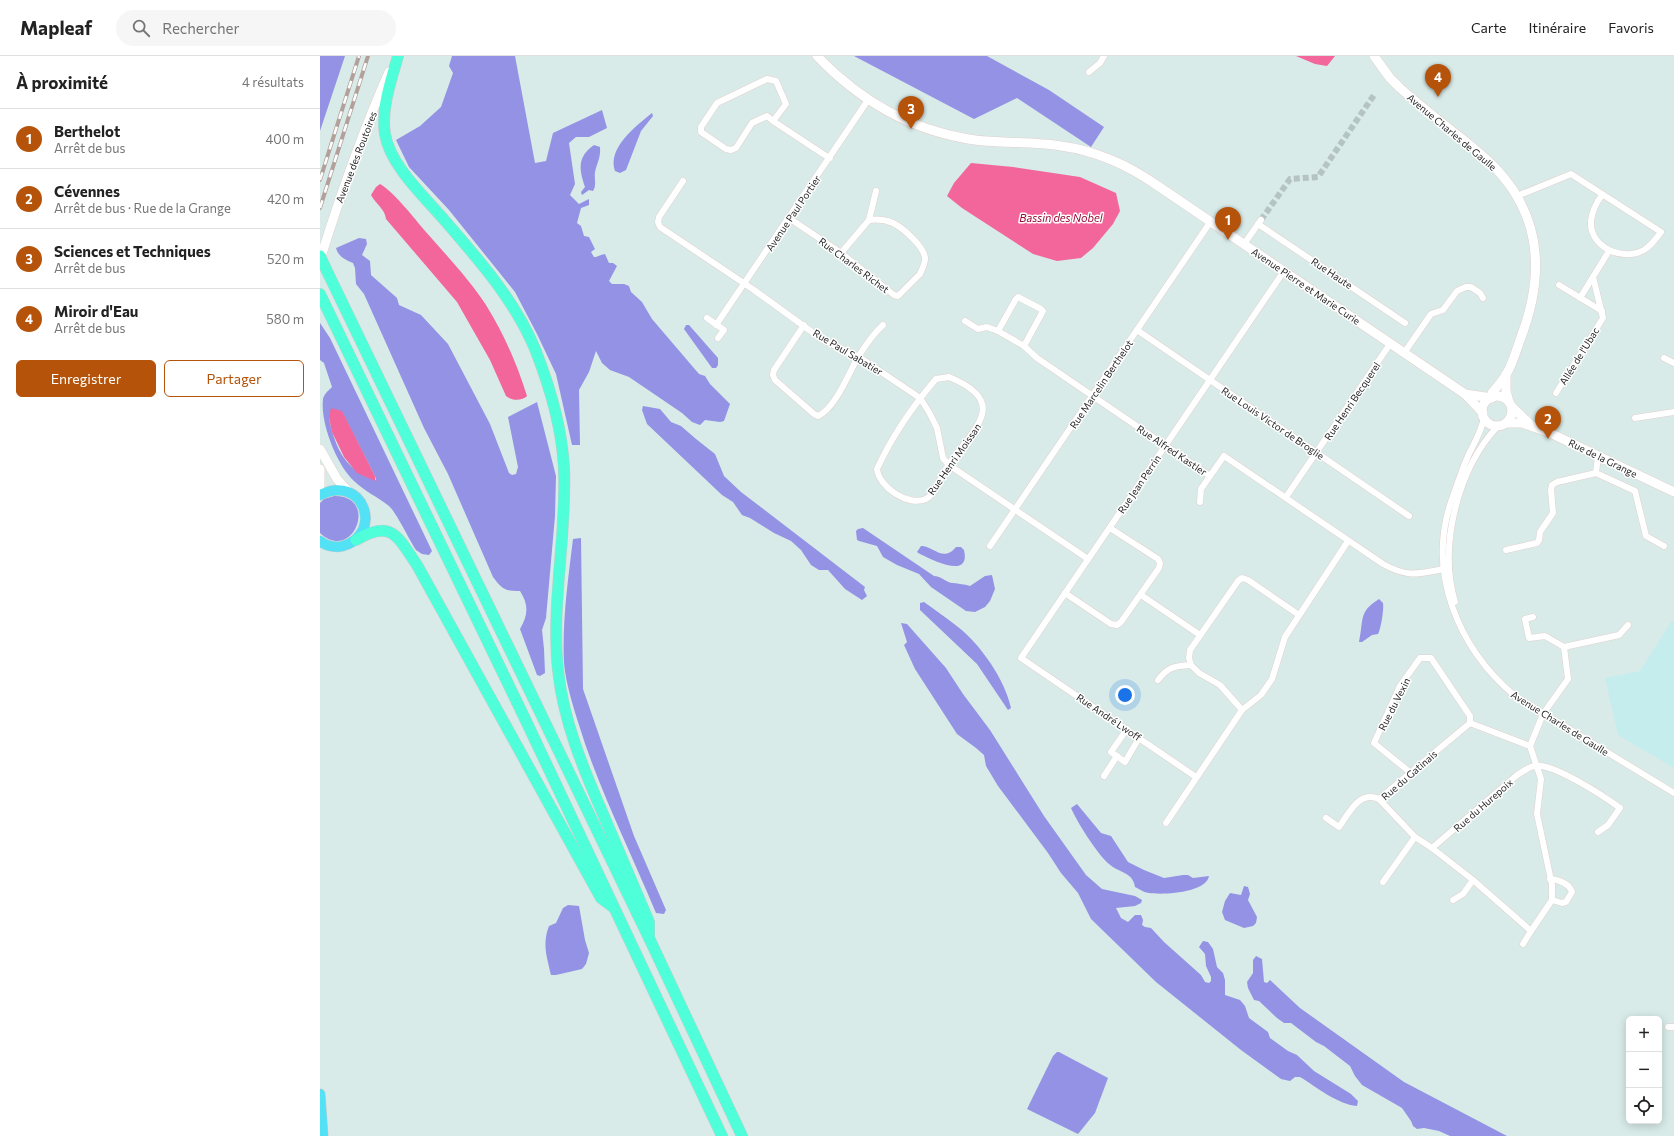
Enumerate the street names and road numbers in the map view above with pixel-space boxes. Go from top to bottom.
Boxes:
street label: Avenue Charles de Gaulle [1405,91,1499,173]
street label: Avenue des Routoires [333,109,379,204]
street label: Avenue Paul Portier [763,173,823,253]
street label: Rue Charles Richet [817,235,891,295]
street label: Avenue Pierre et Marie Curie [1249,245,1363,327]
street label: Rue Haute [1309,255,1355,291]
street label: Allée de l'Ubac [1557,325,1601,387]
street label: Rue Paul Sabatier [811,326,885,378]
street label: Rue Marcelin Berthelot [1067,337,1135,431]
street label: Rue Henri Becquerel [1321,360,1383,442]
street label: Rue Louis Victor de Broglie [1219,384,1327,462]
street label: Rue Henri Moissan [925,421,983,497]
street label: Rue Alfred Kastler [1135,422,1209,478]
street label: Rue de la Grange [1567,436,1639,480]
street label: Rue Jean Perrin [1115,452,1163,516]
street label: Rue du Vexin [1376,676,1412,732]
street label: Avenue Charles de Gaulle [1509,688,1611,758]
street label: Rue André Lwoff [1074,691,1144,743]
street label: Rue du Gatinais [1379,747,1440,802]
street label: Rue du Hurepoix [1451,776,1516,834]

